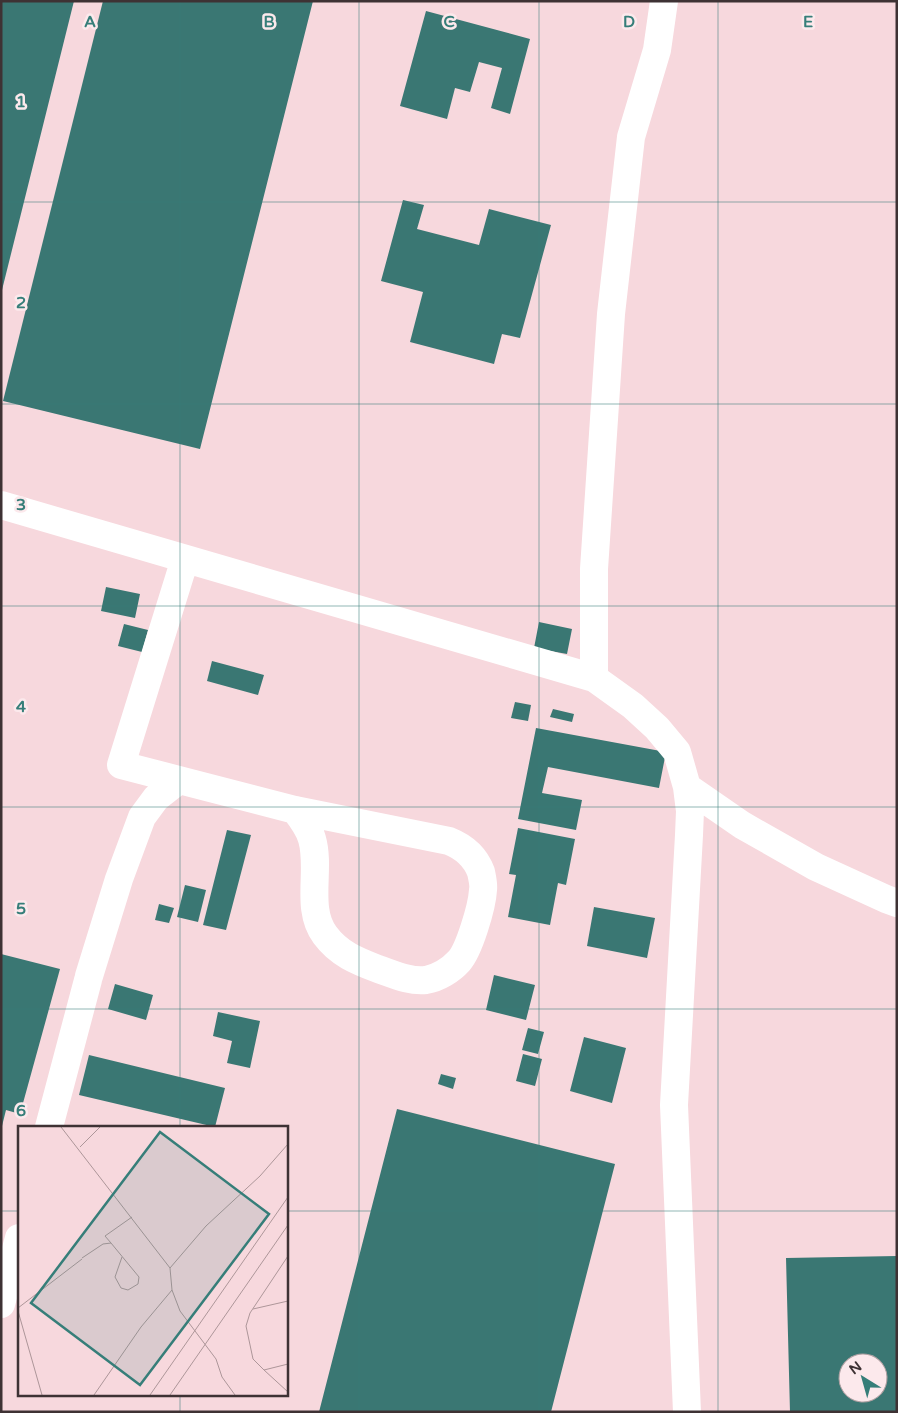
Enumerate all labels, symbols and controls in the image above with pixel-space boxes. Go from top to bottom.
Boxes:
text: A [84,12,96,32]
text: B [263,12,275,32]
text: C [443,12,455,32]
text: D [623,12,635,32]
text: E [803,12,813,32]
text: 1 [16,92,26,112]
text: 2 [16,293,26,313]
text: 3 [16,495,26,515]
text: 4 [16,697,26,717]
text: 5 [16,899,26,919]
text: 6 [16,1101,26,1121]
inset map [18,1126,288,1396]
north arrow [838,1353,888,1403]
text: N [846,1358,865,1378]

